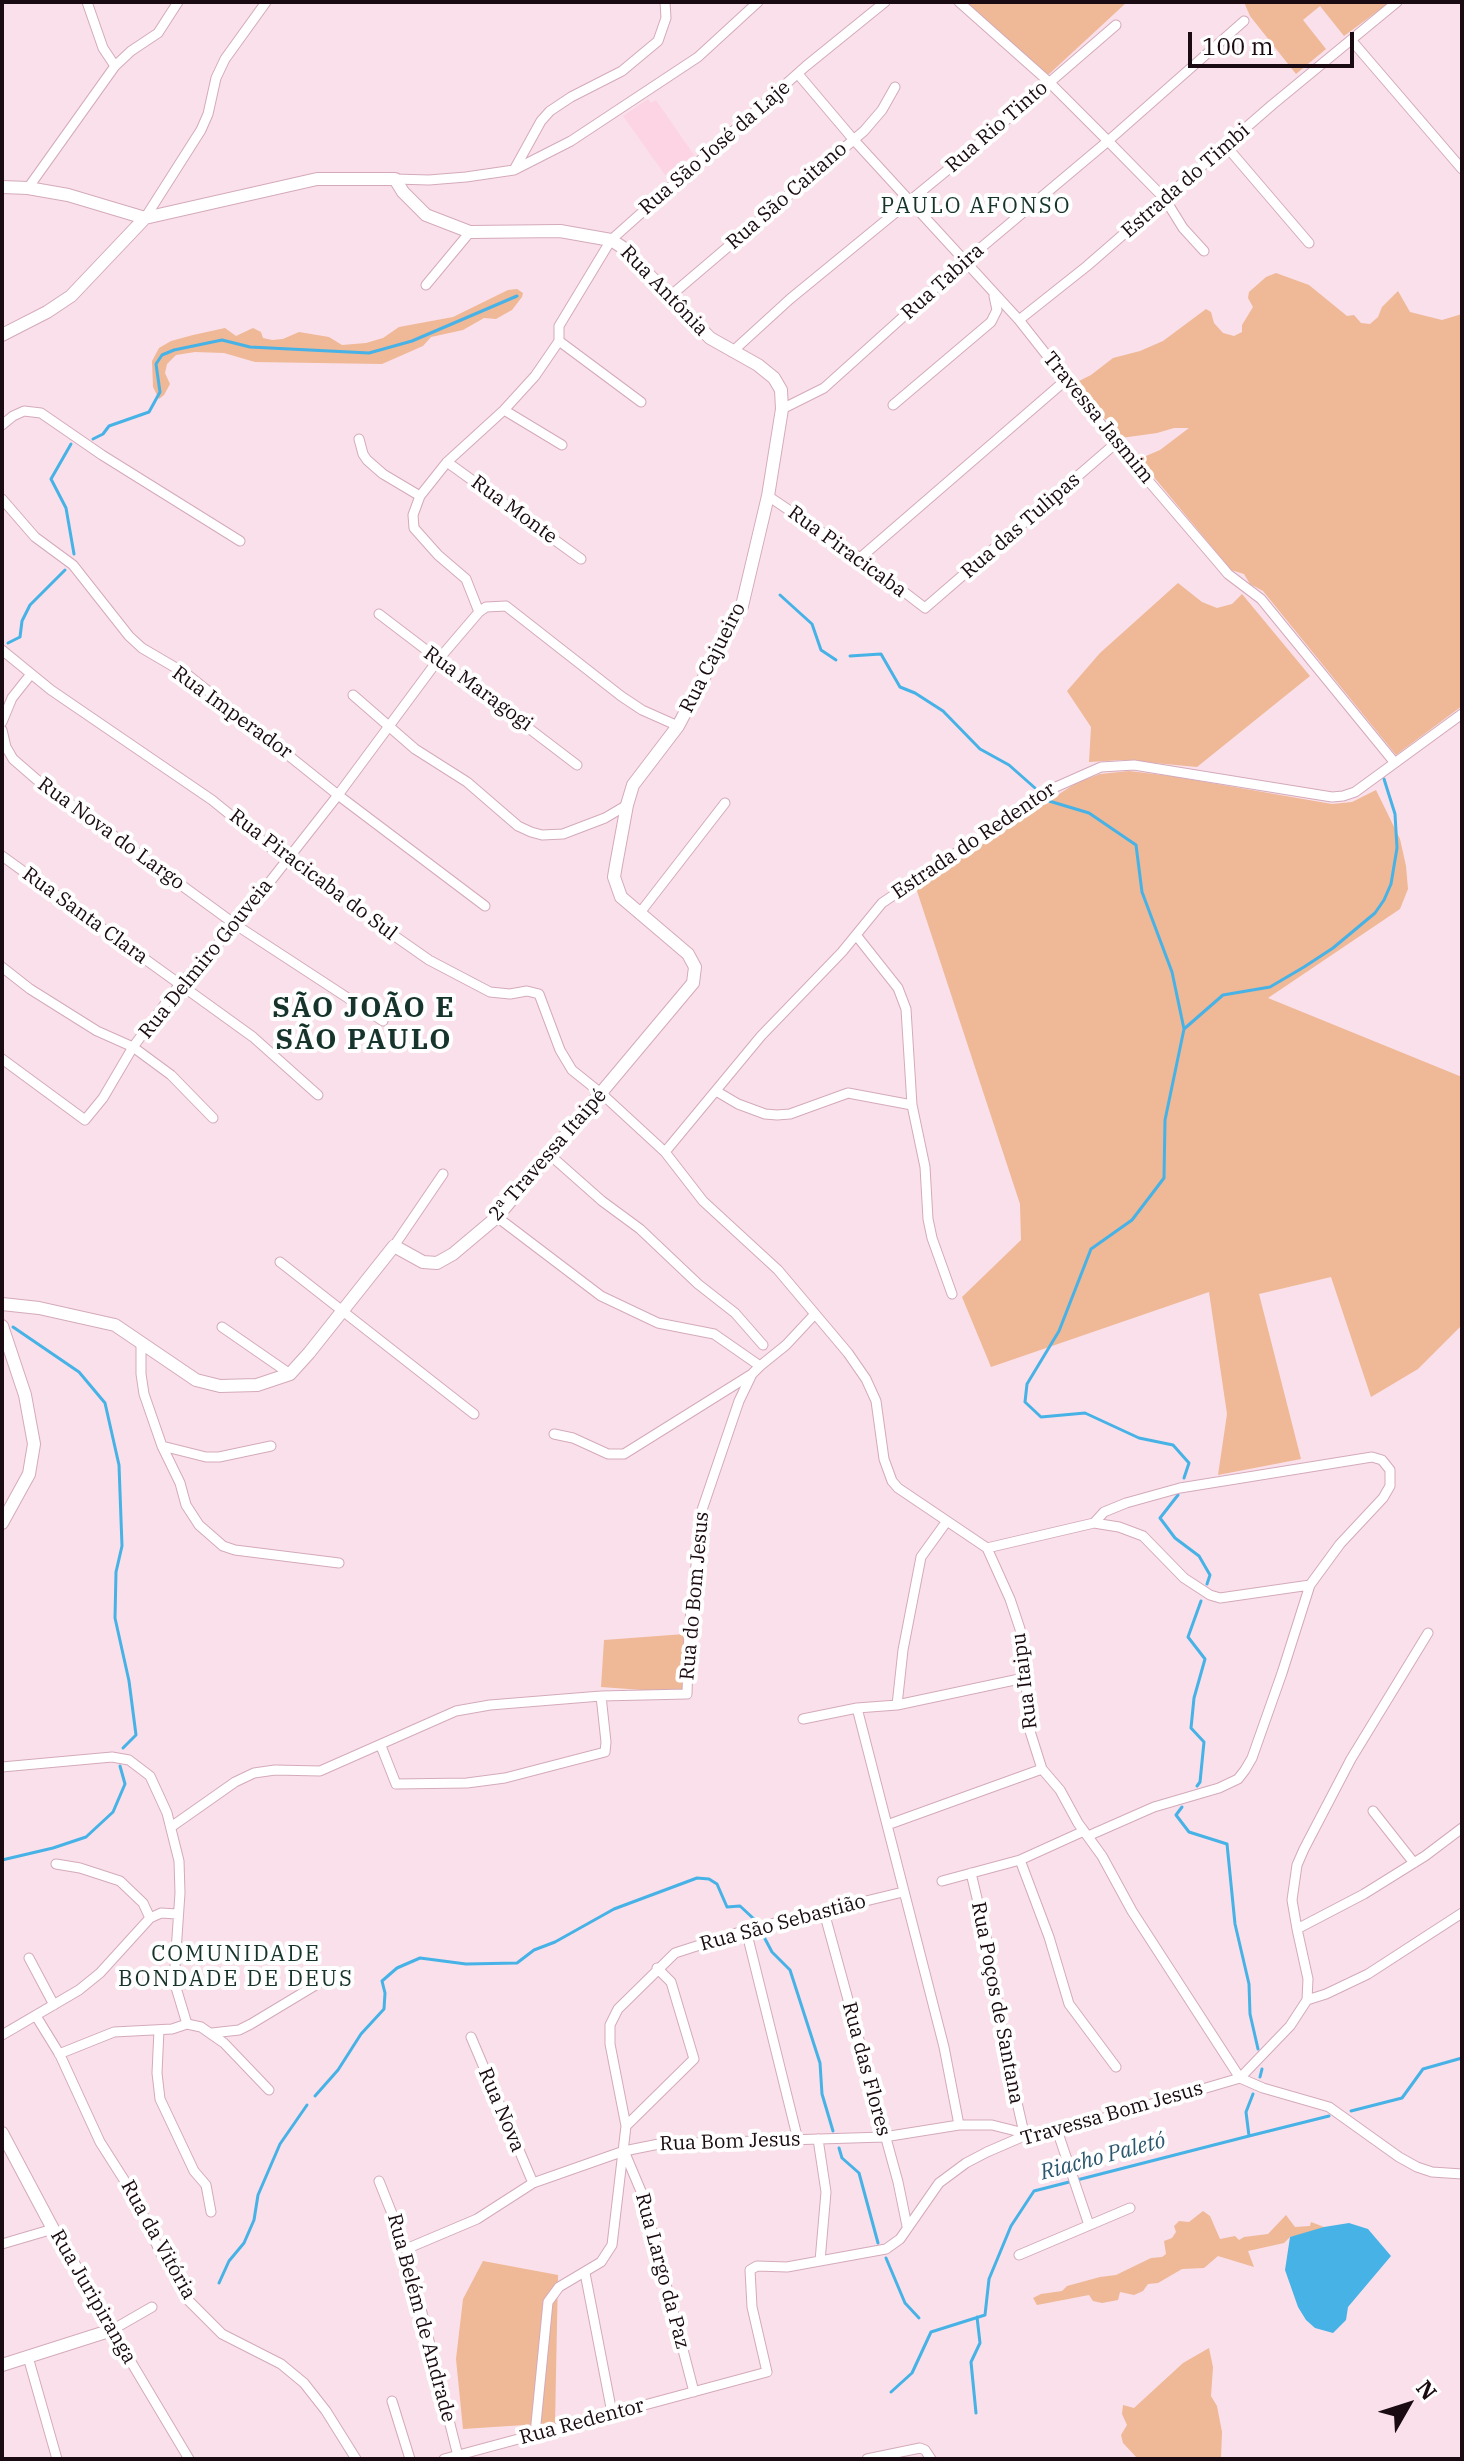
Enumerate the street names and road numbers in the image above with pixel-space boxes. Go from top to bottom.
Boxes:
street label: Rua São José da Laje [634,76,796,220]
street label: Rua Rio Tinto [941,76,1053,178]
street label: Estrada do Timbi [1117,119,1255,243]
street label: Rua São Caitano [722,137,852,255]
street label: Rua Tabira [897,239,989,325]
street label: Rua Antônia [615,241,713,341]
street label: Travessa Jasmim [1038,347,1158,489]
street label: Rua das Tulipas [957,468,1085,584]
street label: Rua Monte [466,471,562,549]
street label: Rua Piracicaba [783,501,911,603]
street label: Rua Cajueiro [675,599,751,717]
street label: Rua Maragogi [419,642,537,736]
street label: Rua Imperador [167,661,297,765]
street label: Rua Nova do Largo [33,773,189,895]
street label: Estrada do Redentor [888,777,1060,905]
street label: Rua Piracicaba do Sul [225,804,401,946]
street label: Rua Santa Clara [18,862,152,970]
street label: Rua Delmiro Gouveia [134,874,278,1044]
street label: 2ª Travessa Itaipé [484,1084,612,1226]
street label: Rua do Bom Jesus [676,1511,714,1681]
street label: Rua Itaipu [1007,1631,1043,1731]
street label: Rua São Sebastião [697,1889,869,1957]
street label: Rua Poços de Santana [966,1900,1028,2106]
street label: Rua das Flores [837,1999,895,2139]
street label: Rua Nova [473,2064,529,2156]
street label: Travessa Bom Jesus [1018,2077,1206,2151]
street label: Rua Bom Jesus [659,2128,801,2156]
street label: Rua da Vitória [115,2176,201,2304]
street label: Rua Largo da Paz [630,2190,694,2352]
street label: Rua Belém de Andrade [382,2211,460,2425]
street label: Rua Juripiranga [45,2226,141,2368]
street label: Rua Redentor [517,2394,647,2450]

